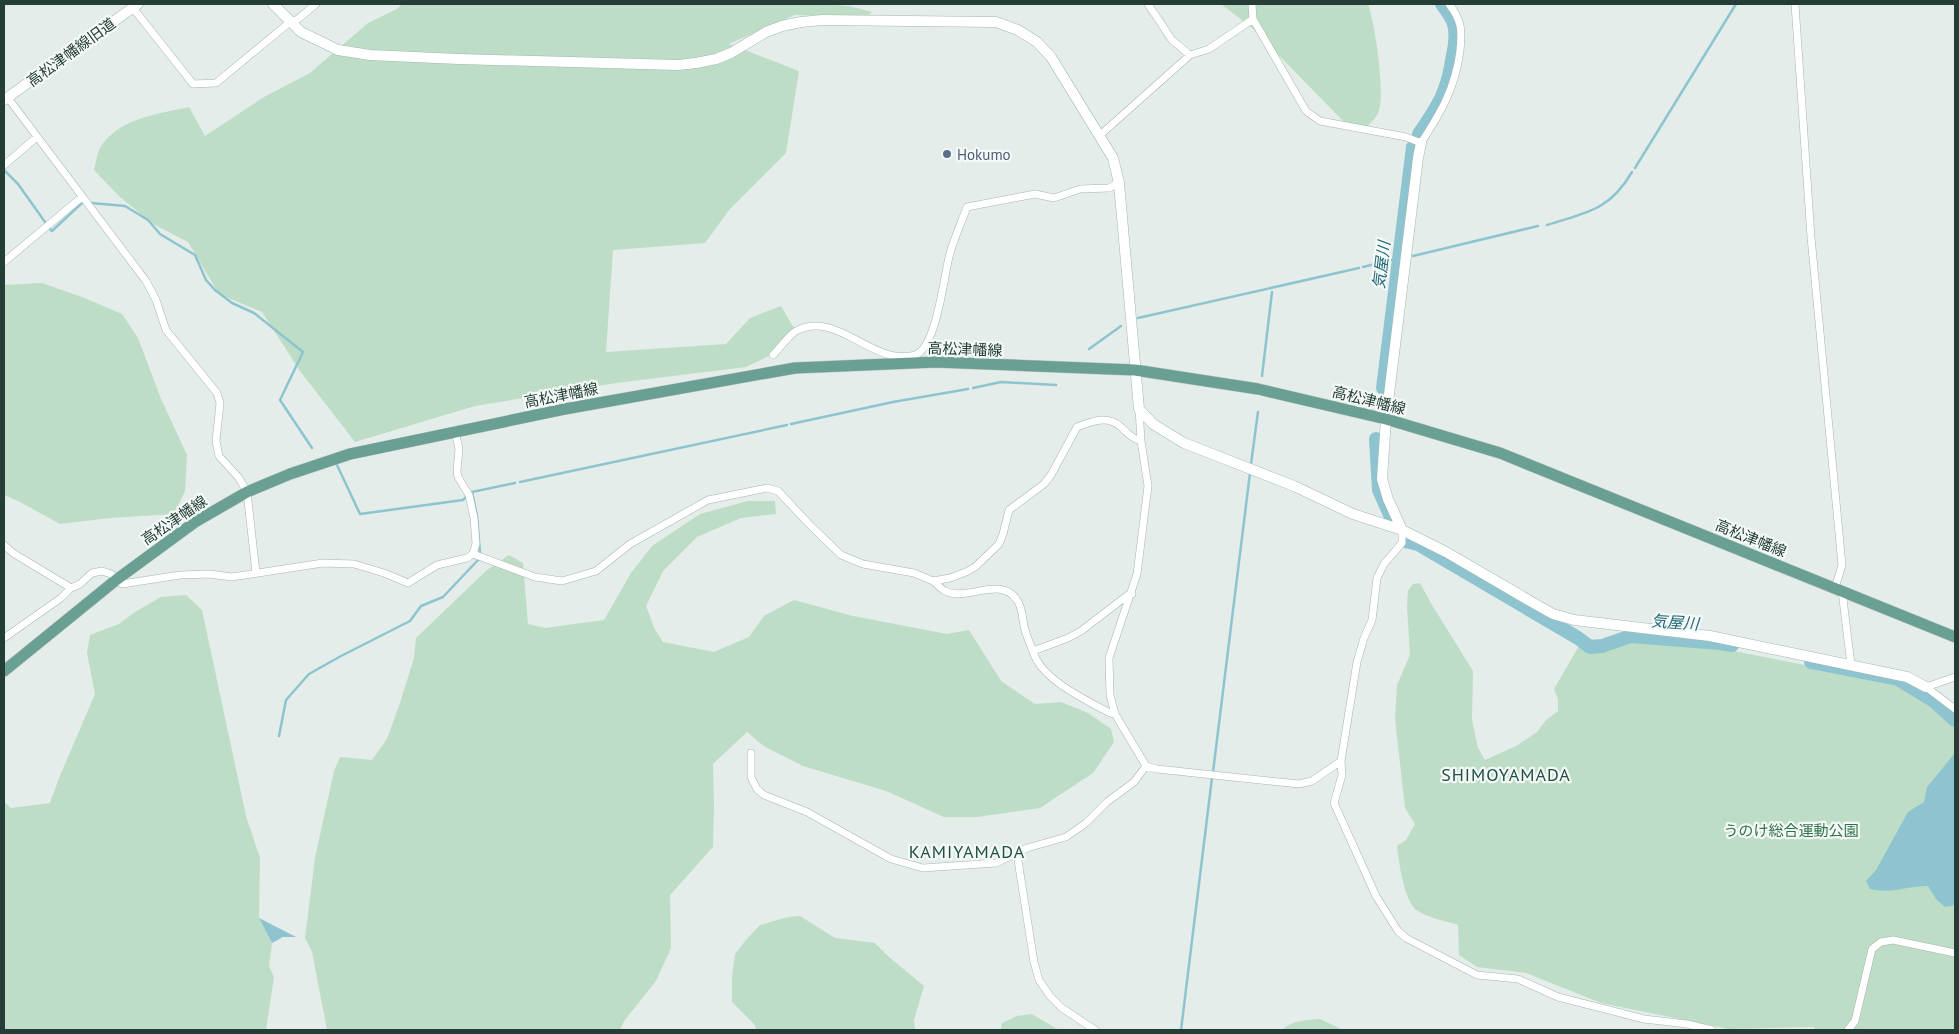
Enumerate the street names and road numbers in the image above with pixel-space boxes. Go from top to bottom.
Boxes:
street label: 高松津幡線旧道 [23,13,119,91]
street label: 高松津幡線 [927,338,1003,360]
street label: 高松津幡線 [522,379,600,411]
street label: 高松津幡線 [1330,382,1408,418]
street label: 高松津幡線 [138,491,210,549]
street label: 高松津幡線 [1713,515,1789,561]

